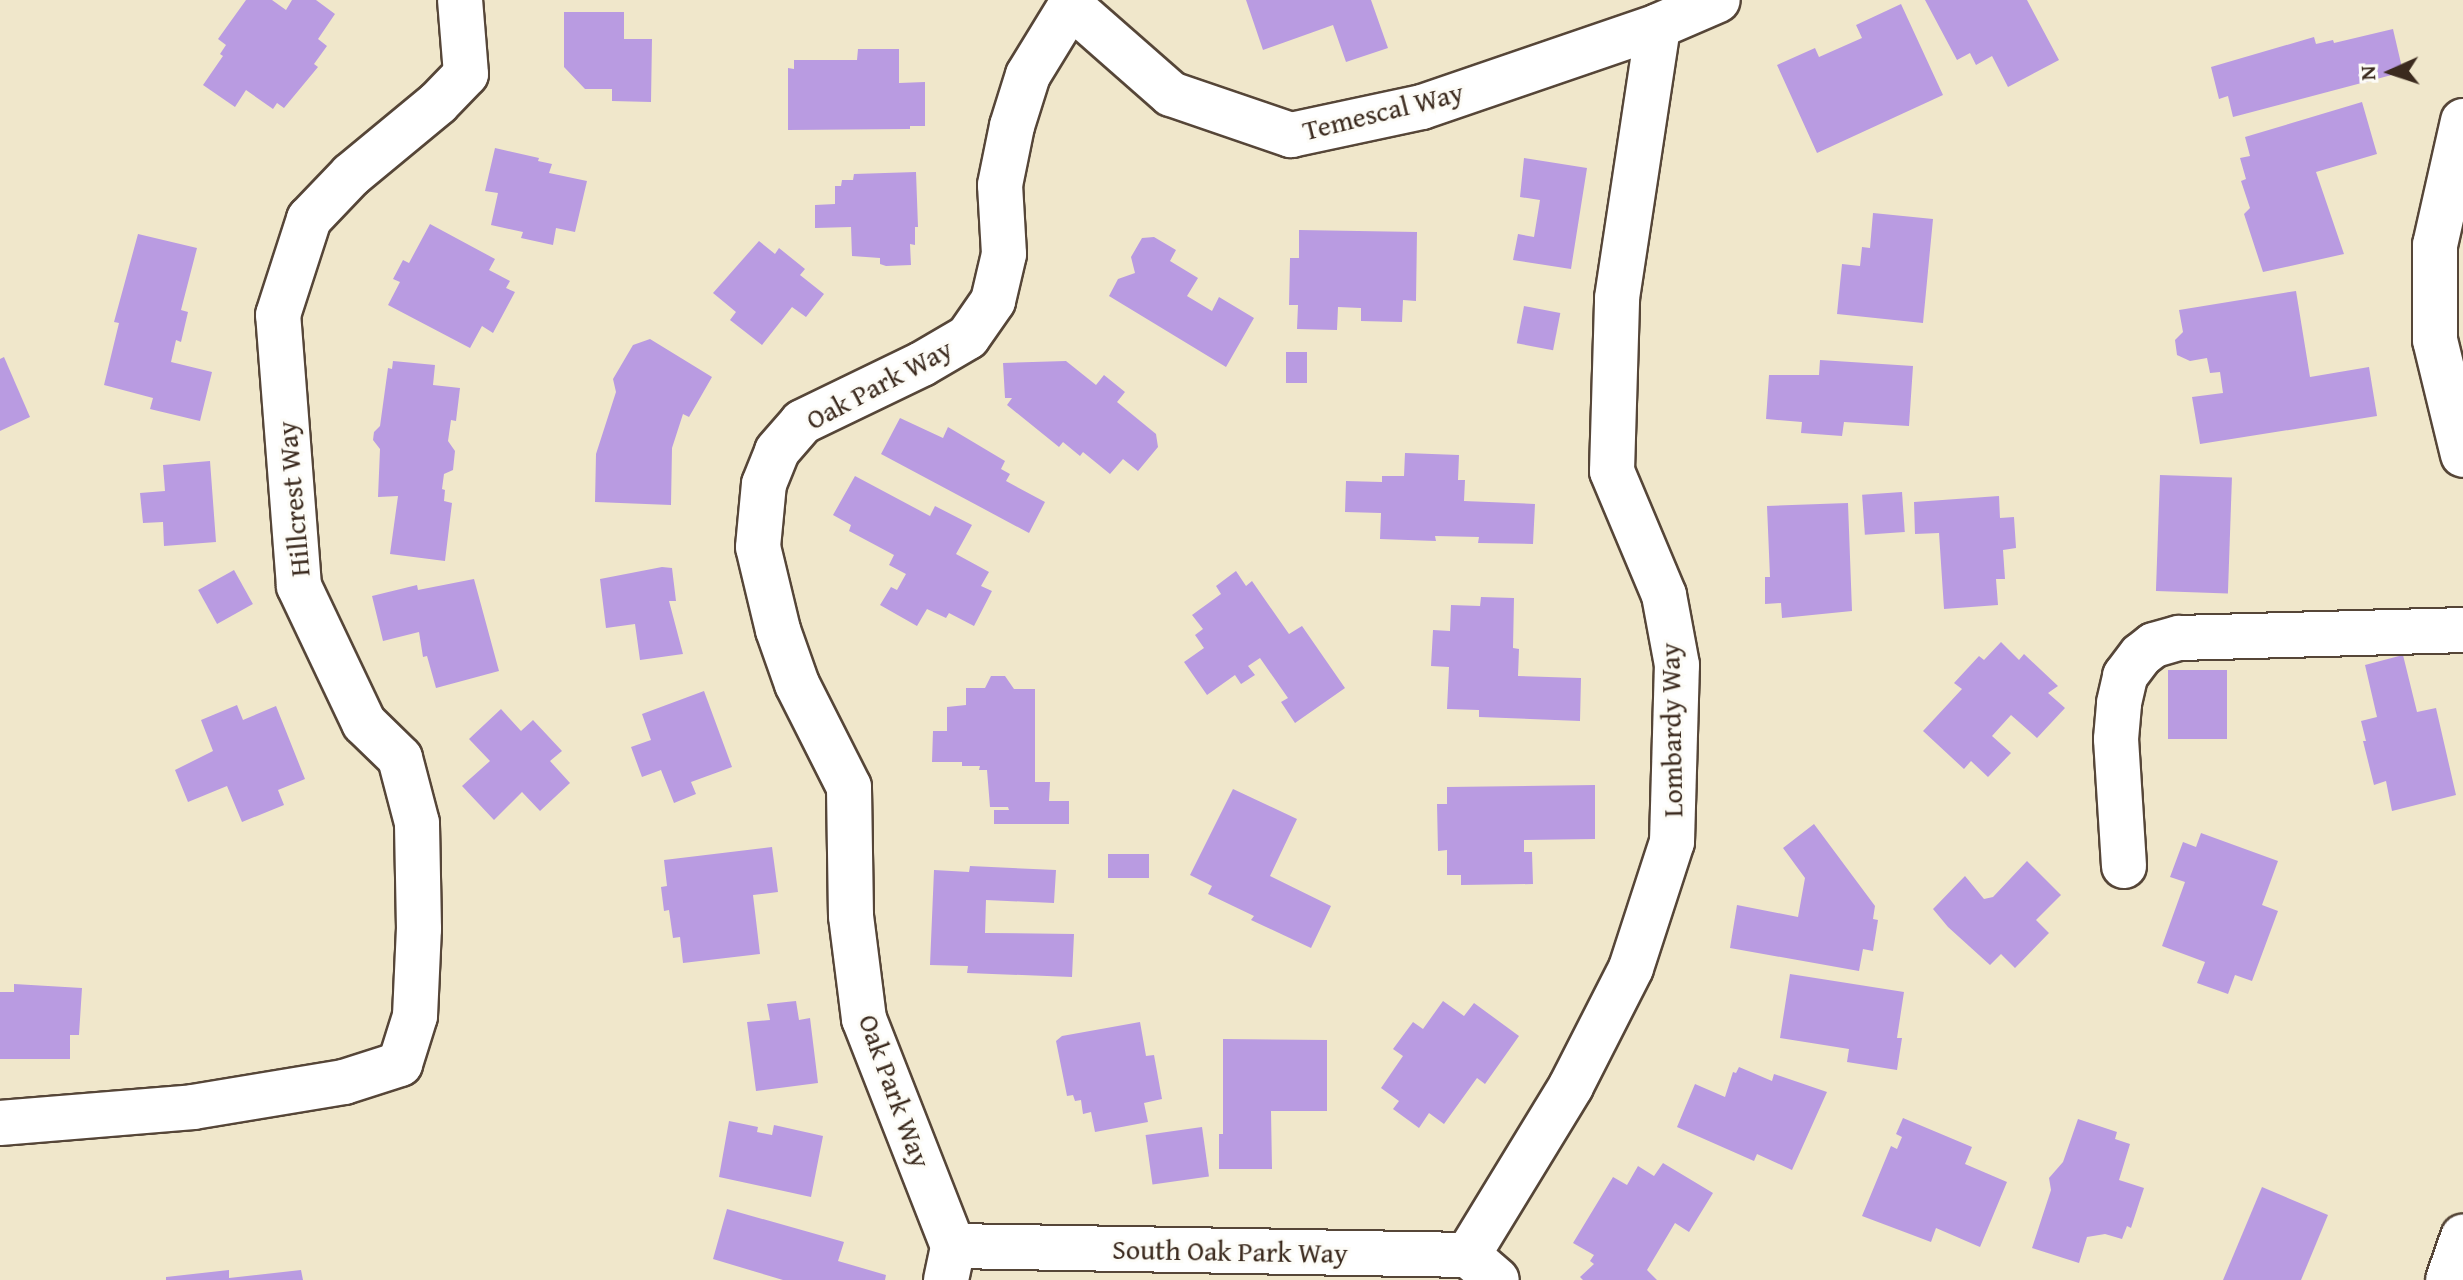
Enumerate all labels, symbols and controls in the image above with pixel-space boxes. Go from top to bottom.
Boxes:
north arrow [2351,32,2431,112]
text: N [2351,65,2383,81]
street label: Temescal Way [1299,75,1467,147]
street label: Oak Park Way [800,331,958,437]
street label: Hillcrest Way [269,420,317,578]
street label: Lombardy Way [1653,642,1689,818]
street label: Oak Park Way [852,1010,938,1172]
street label: South Oak Park Way [1112,1232,1348,1270]

